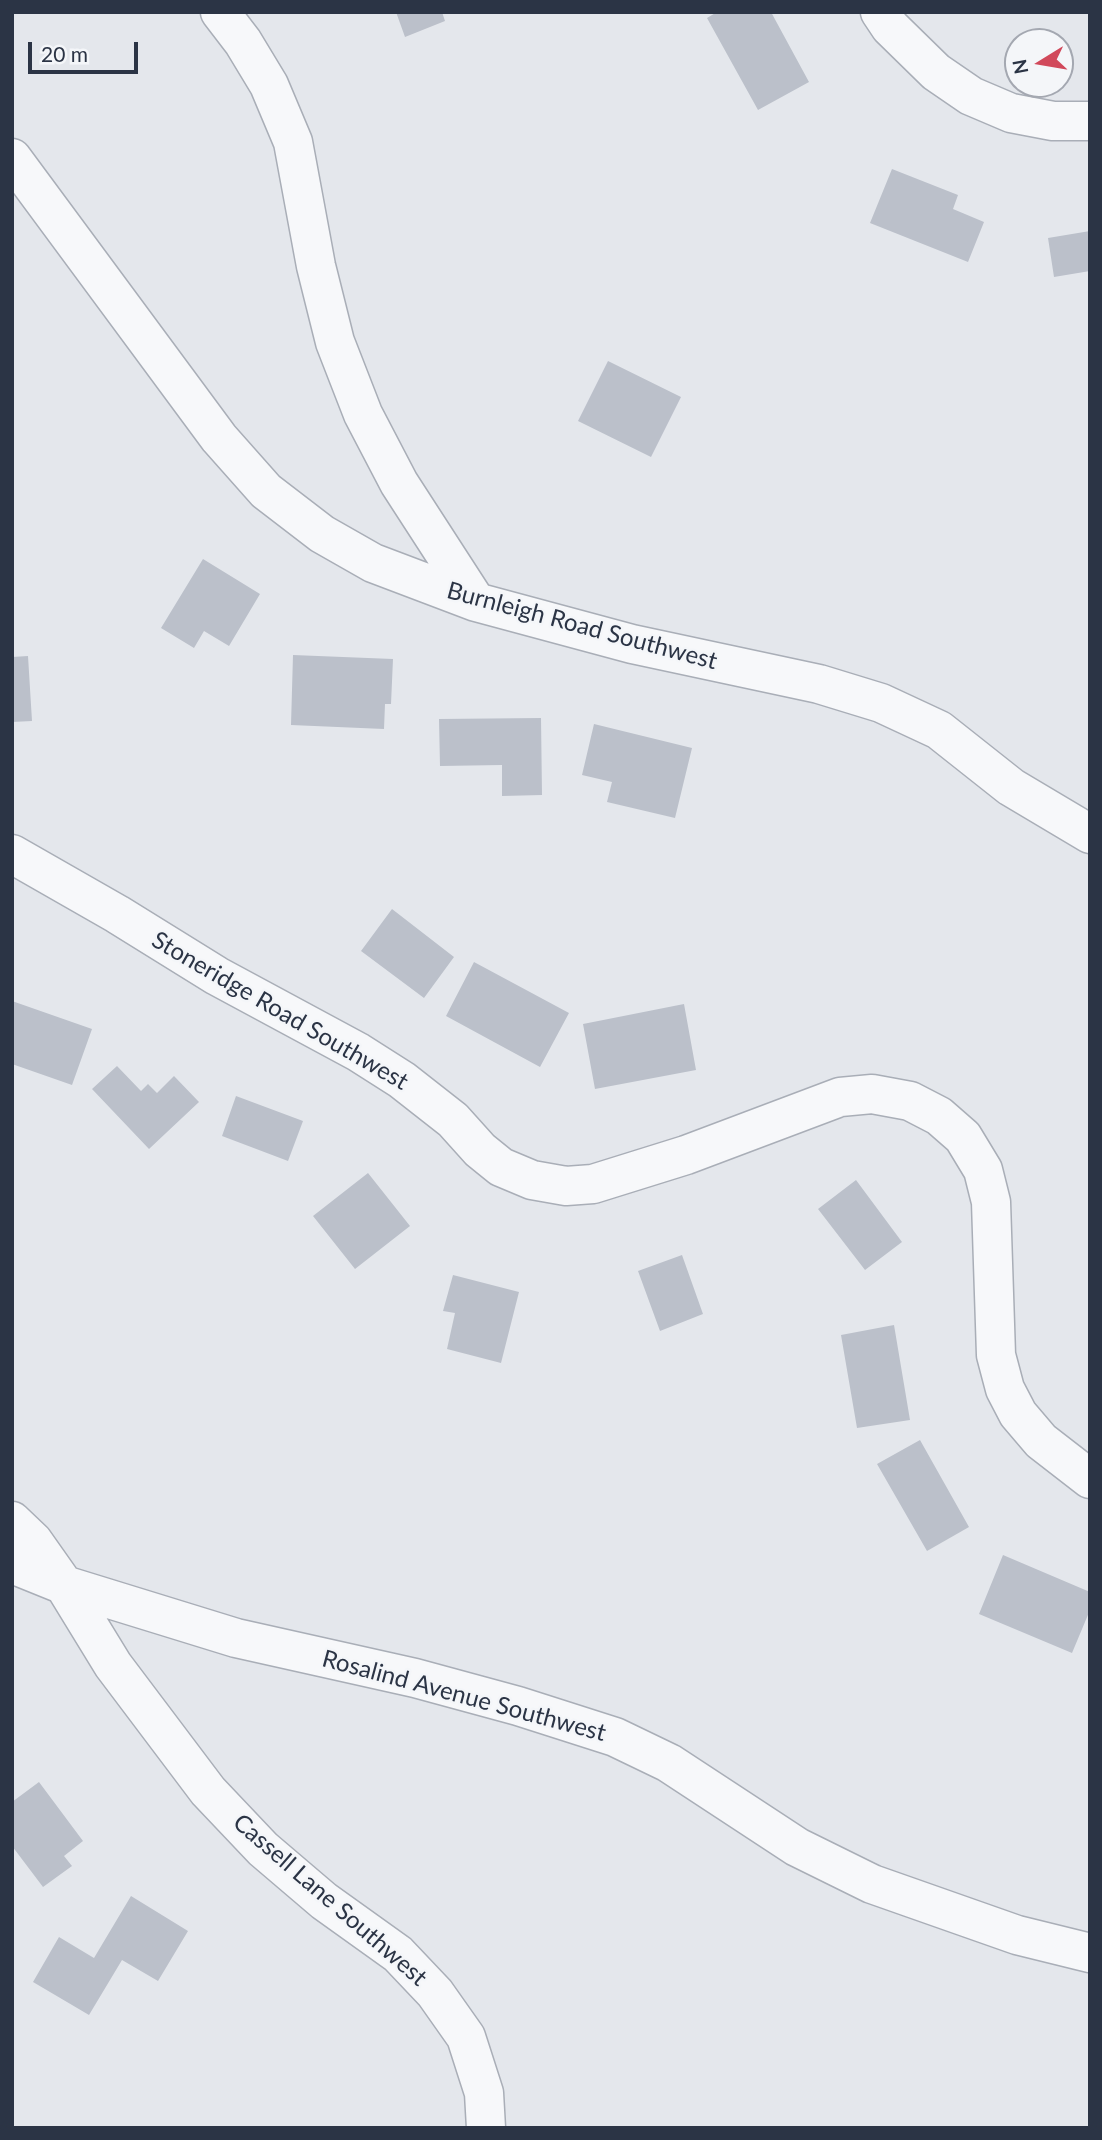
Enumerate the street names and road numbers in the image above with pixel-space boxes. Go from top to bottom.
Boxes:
street label: Burnleigh Road Southwest [444,576,720,676]
street label: Stoneridge Road Southwest [147,926,413,1096]
street label: Rosalind Avenue Southwest [319,1644,609,1748]
street label: Cassell Lane Southwest [227,1808,433,1992]

